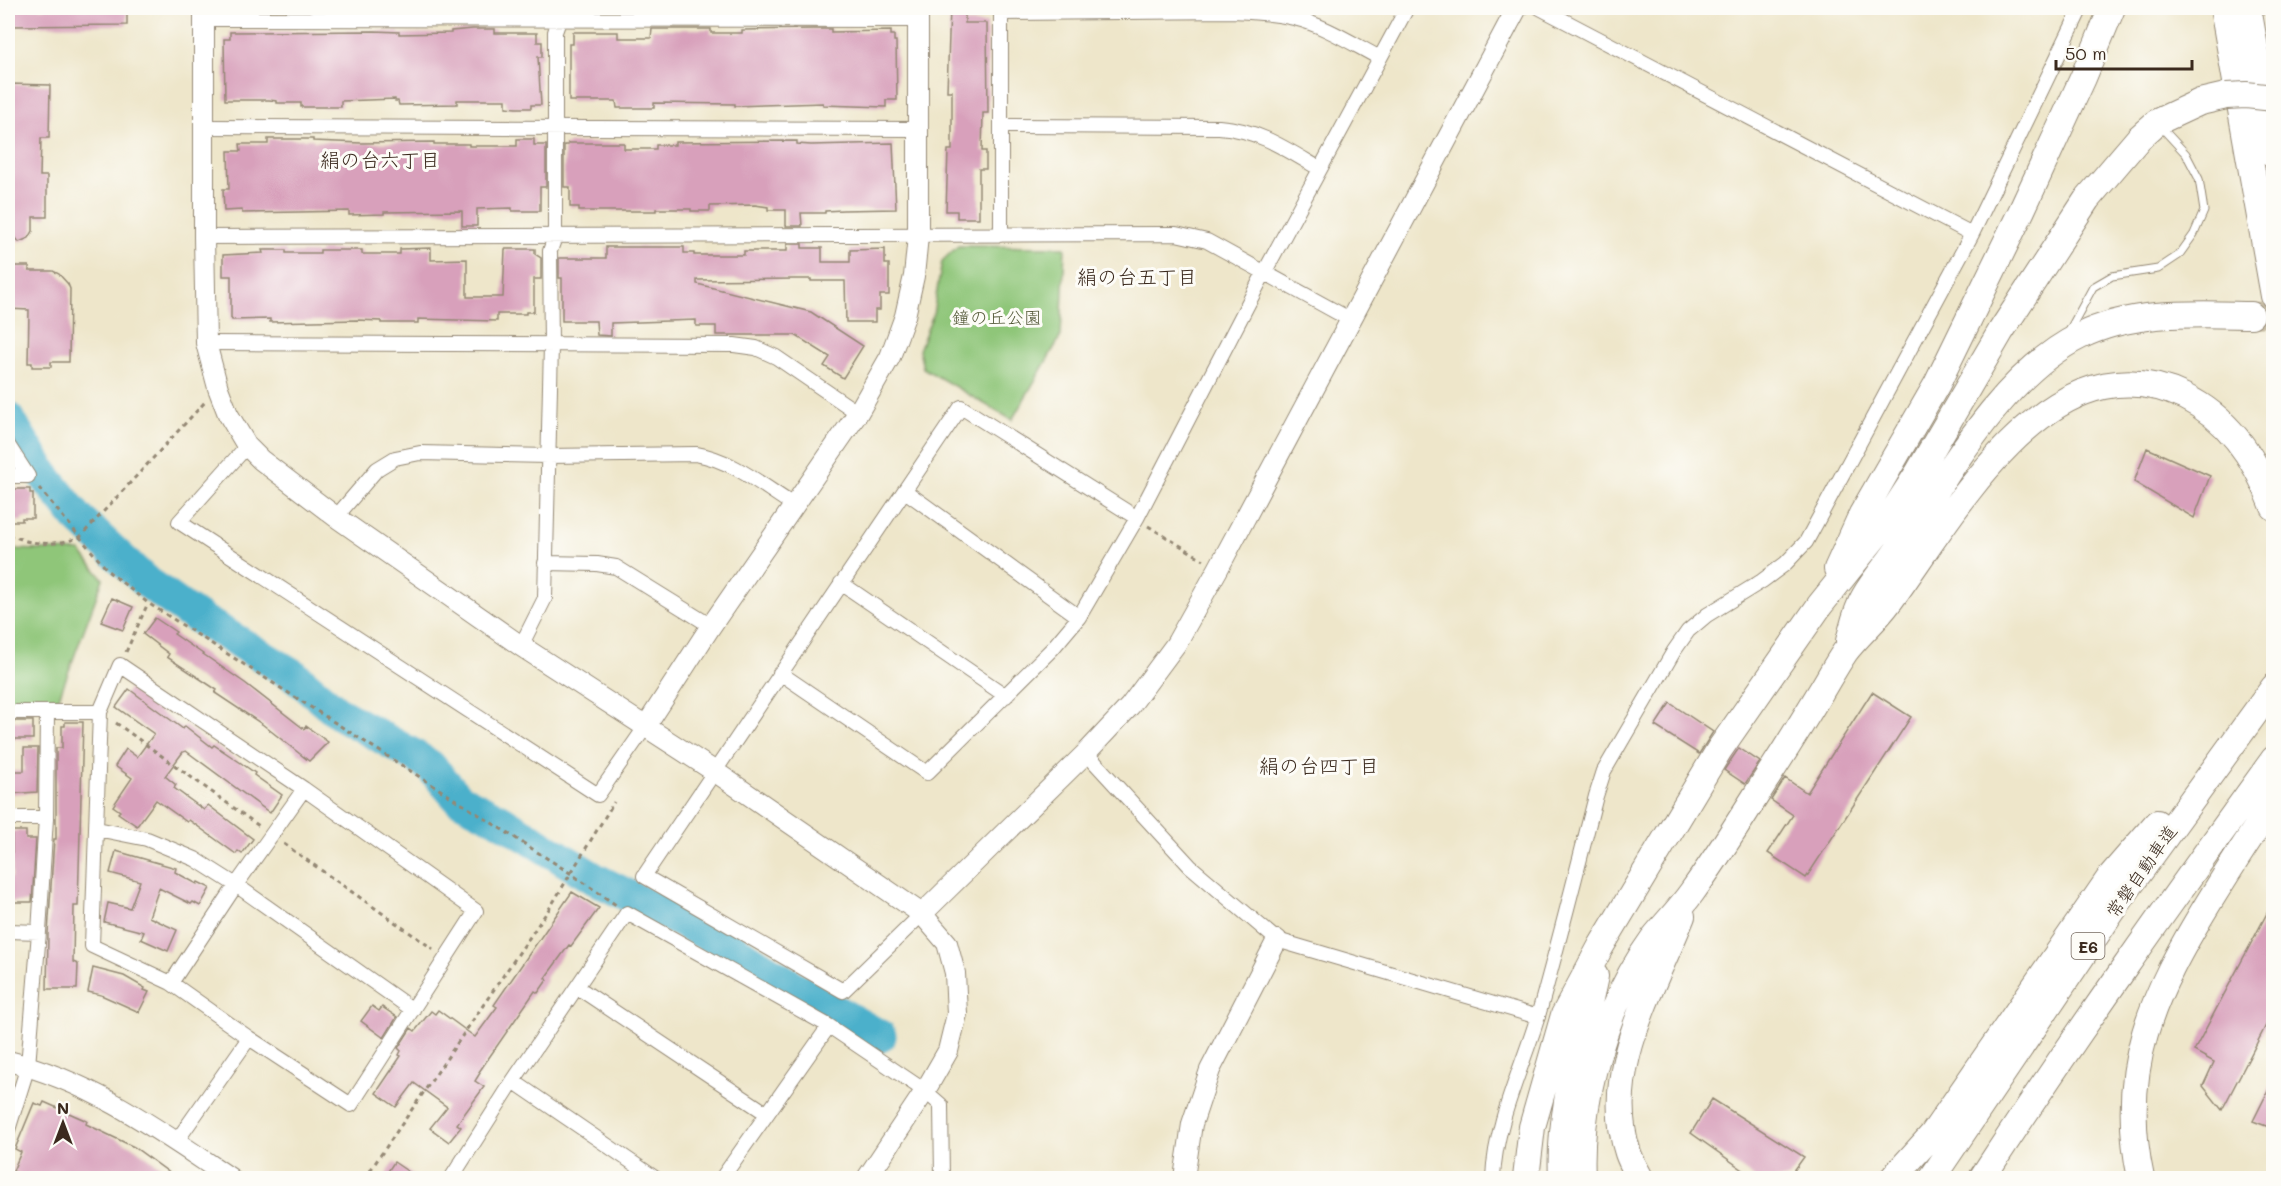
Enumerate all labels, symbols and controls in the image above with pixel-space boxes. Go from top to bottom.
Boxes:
scale bar [2056,33,2192,71]
text: 50 m [2065,41,2107,65]
district label: 絹の台六丁目 [320,146,440,172]
district label: 絹の台五丁目 [1077,263,1197,289]
park label: 鐘の丘公園 [952,305,1042,329]
district label: 絹の台四丁目 [1259,752,1379,778]
street label: 常磐自動車道 [2100,820,2182,922]
road number: E6 [2072,933,2104,959]
north arrow [33,1093,93,1153]
text: N [57,1097,69,1118]

